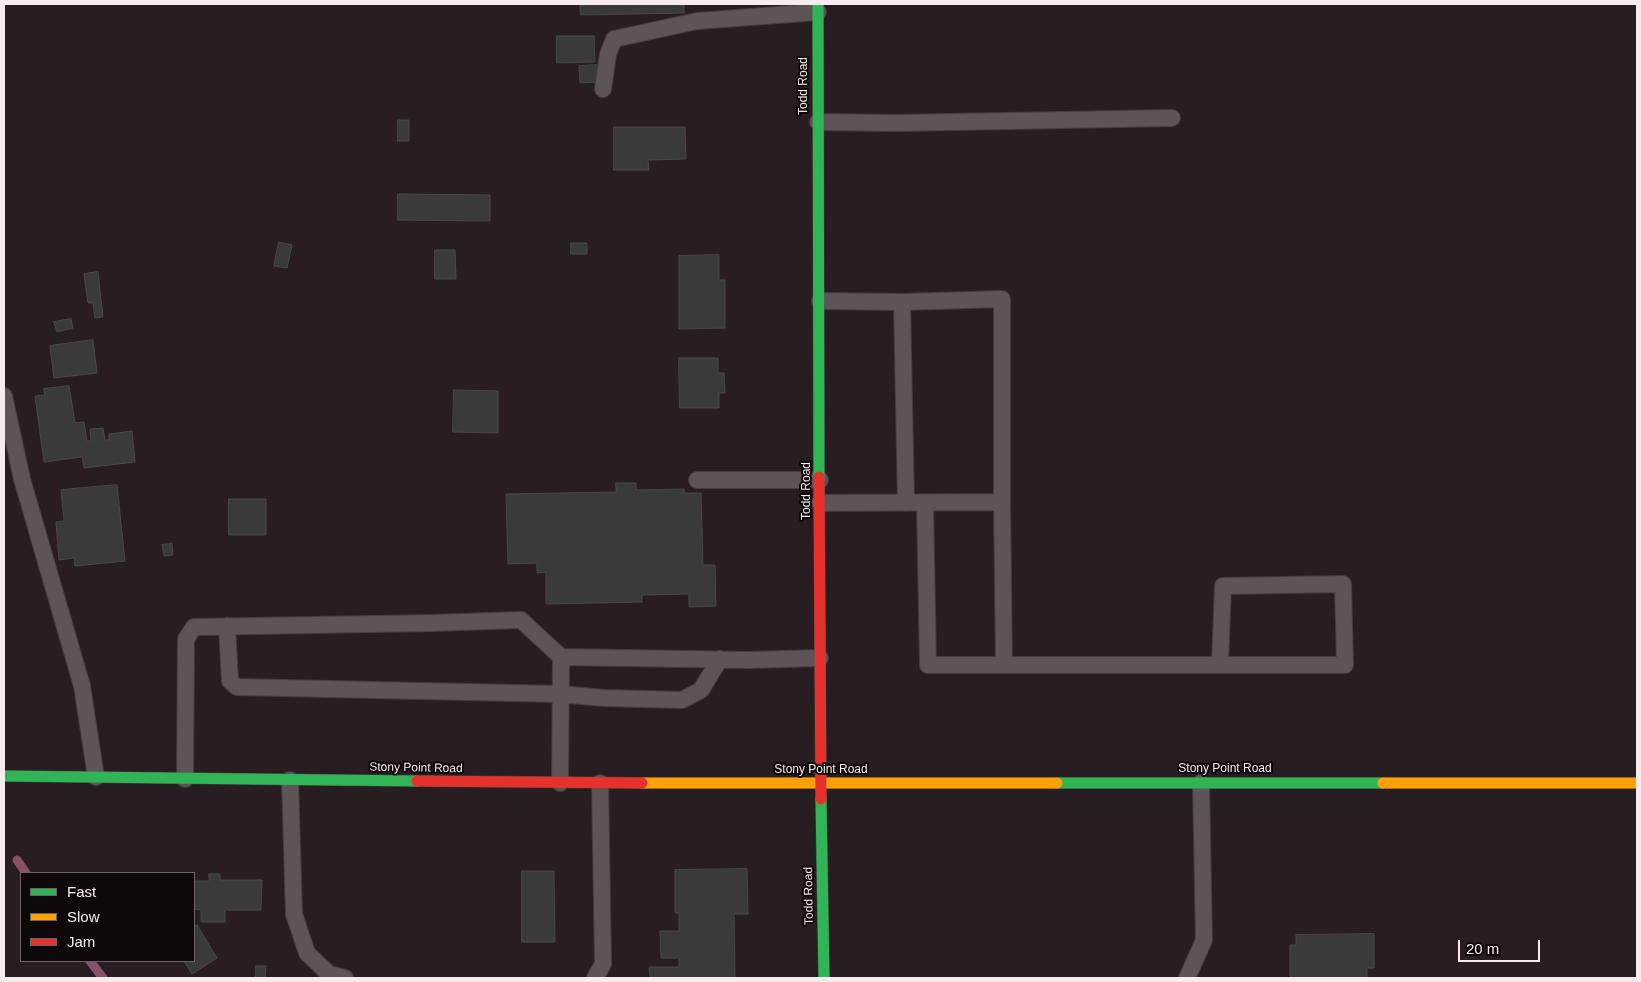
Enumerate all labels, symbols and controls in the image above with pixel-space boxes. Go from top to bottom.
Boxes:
street label: Todd Road [797,57,811,115]
street label: Todd Road [800,462,814,520]
street label: Stony Point Road [369,760,463,776]
street label: Stony Point Road [1178,762,1272,776]
street label: Stony Point Road [774,763,868,777]
street label: Todd Road [801,867,817,925]
legend [20,872,195,962]
text: Fast [67,883,96,900]
text: Slow [67,908,100,925]
scale bar [1461,930,1544,962]
text: Jam [67,933,95,950]
text: 20 m [1466,940,1499,957]

